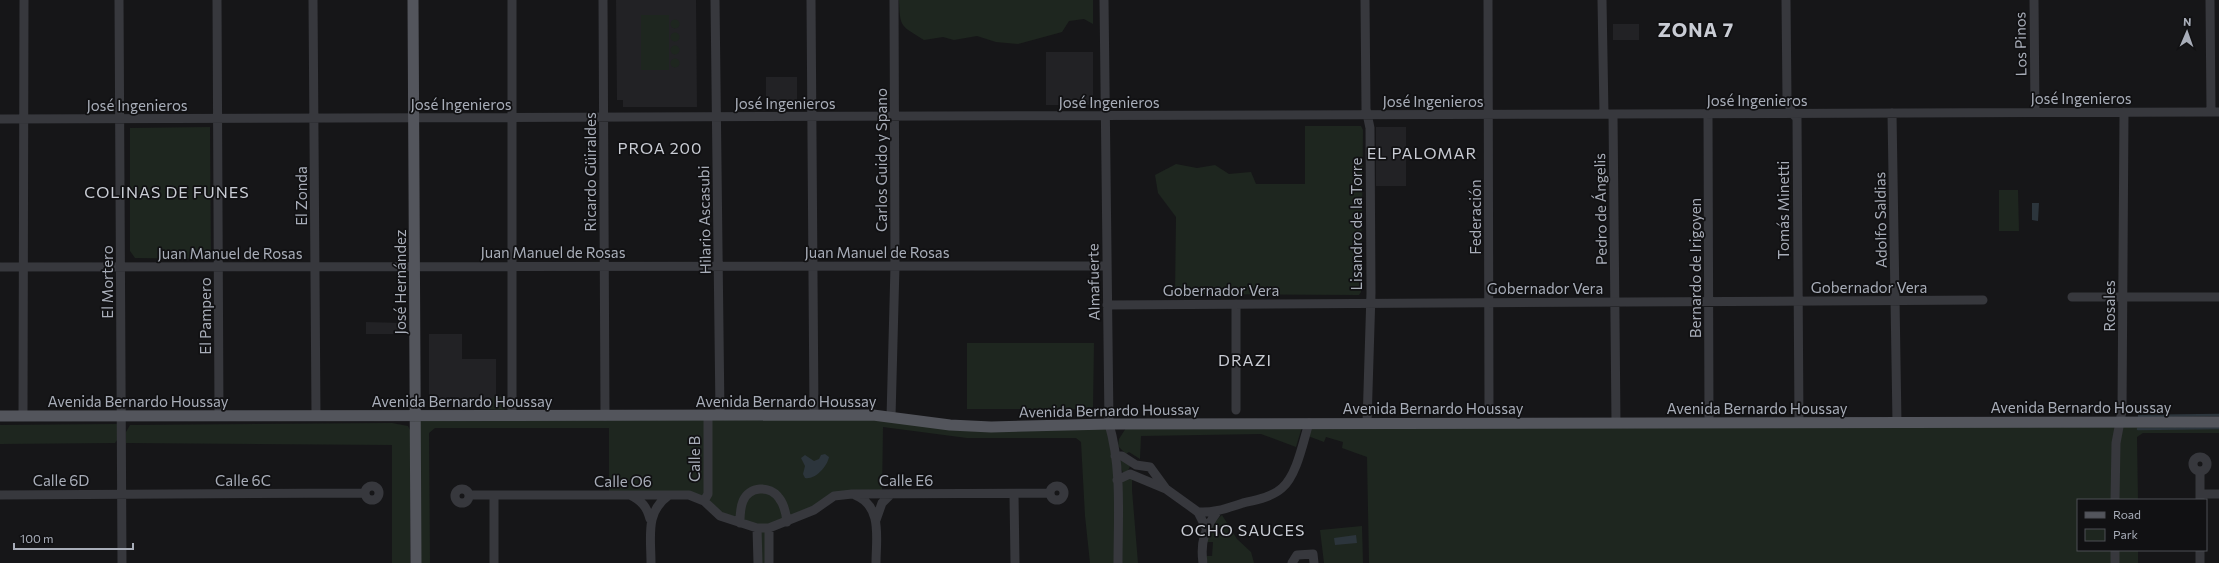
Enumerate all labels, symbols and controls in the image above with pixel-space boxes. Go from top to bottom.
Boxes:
street label: Los Pinos [2010,11,2030,76]
north arrow [2167,12,2207,52]
text: N [2183,15,2192,28]
district label: ZONA 7 [1658,18,1734,41]
street label: Carlos Guido y Spano [872,88,890,232]
street label: José Ingenieros [2030,89,2132,107]
street label: José Ingenieros [1706,91,1808,109]
street label: José Ingenieros [1382,92,1484,110]
street label: José Ingenieros [1058,93,1160,111]
street label: José Ingenieros [734,94,836,112]
street label: José Ingenieros [410,95,512,113]
street label: José Ingenieros [86,96,188,114]
street label: Ricardo Güiraldes [581,112,599,232]
district label: PROA 200 [618,138,702,157]
district label: EL PALOMAR [1367,143,1477,162]
street label: Pedro de Ángelis [1589,153,1610,265]
street label: Lisandro de la Torre [1347,157,1365,290]
street label: Tomás Minetti [1774,161,1792,259]
street label: Hilario Ascasubi [694,165,714,275]
street label: El Zonda [292,166,310,226]
street label: Adolfo Saldias [1870,171,1890,268]
street label: Federación [1466,179,1484,255]
district label: COLINAS DE FUNES [84,182,250,201]
street label: Bernardo de Irigoyen [1686,198,1704,338]
street label: José Hernández [391,230,409,334]
street label: Juan Manuel de Rosas [481,243,626,261]
street label: Juan Manuel de Rosas [805,243,950,261]
street label: Almafuerte [1083,243,1103,321]
street label: Juan Manuel de Rosas [158,244,303,262]
street label: El Mortero [98,245,116,319]
street label: El Pampero [196,277,214,355]
street label: Gobernador Vera [1811,278,1927,296]
street label: Gobernador Vera [1487,279,1603,297]
street label: Rosales [2100,280,2118,332]
street label: Gobernador Vera [1163,281,1279,299]
district label: DRAZI [1218,350,1272,369]
street label: Avenida Bernardo Houssay [48,392,229,410]
street label: Avenida Bernardo Houssay [372,392,553,410]
street label: Avenida Bernardo Houssay [696,392,877,410]
street label: Avenida Bernardo Houssay [1991,398,2172,416]
street label: Avenida Bernardo Houssay [1018,399,1200,421]
street label: Avenida Bernardo Houssay [1343,399,1524,417]
street label: Avenida Bernardo Houssay [1667,399,1848,417]
street label: Calle B [685,436,703,482]
street label: Calle 6D [33,471,89,489]
street label: Calle 6C [215,471,271,489]
street label: Calle E6 [879,471,933,489]
street label: Calle O6 [594,472,652,490]
legend [2077,499,2207,551]
text: Road [2113,507,2141,521]
district label: OCHO SAUCES [1181,520,1305,539]
scale bar [14,525,133,551]
text: Park [2113,527,2139,541]
text: 100 m [20,531,54,545]

